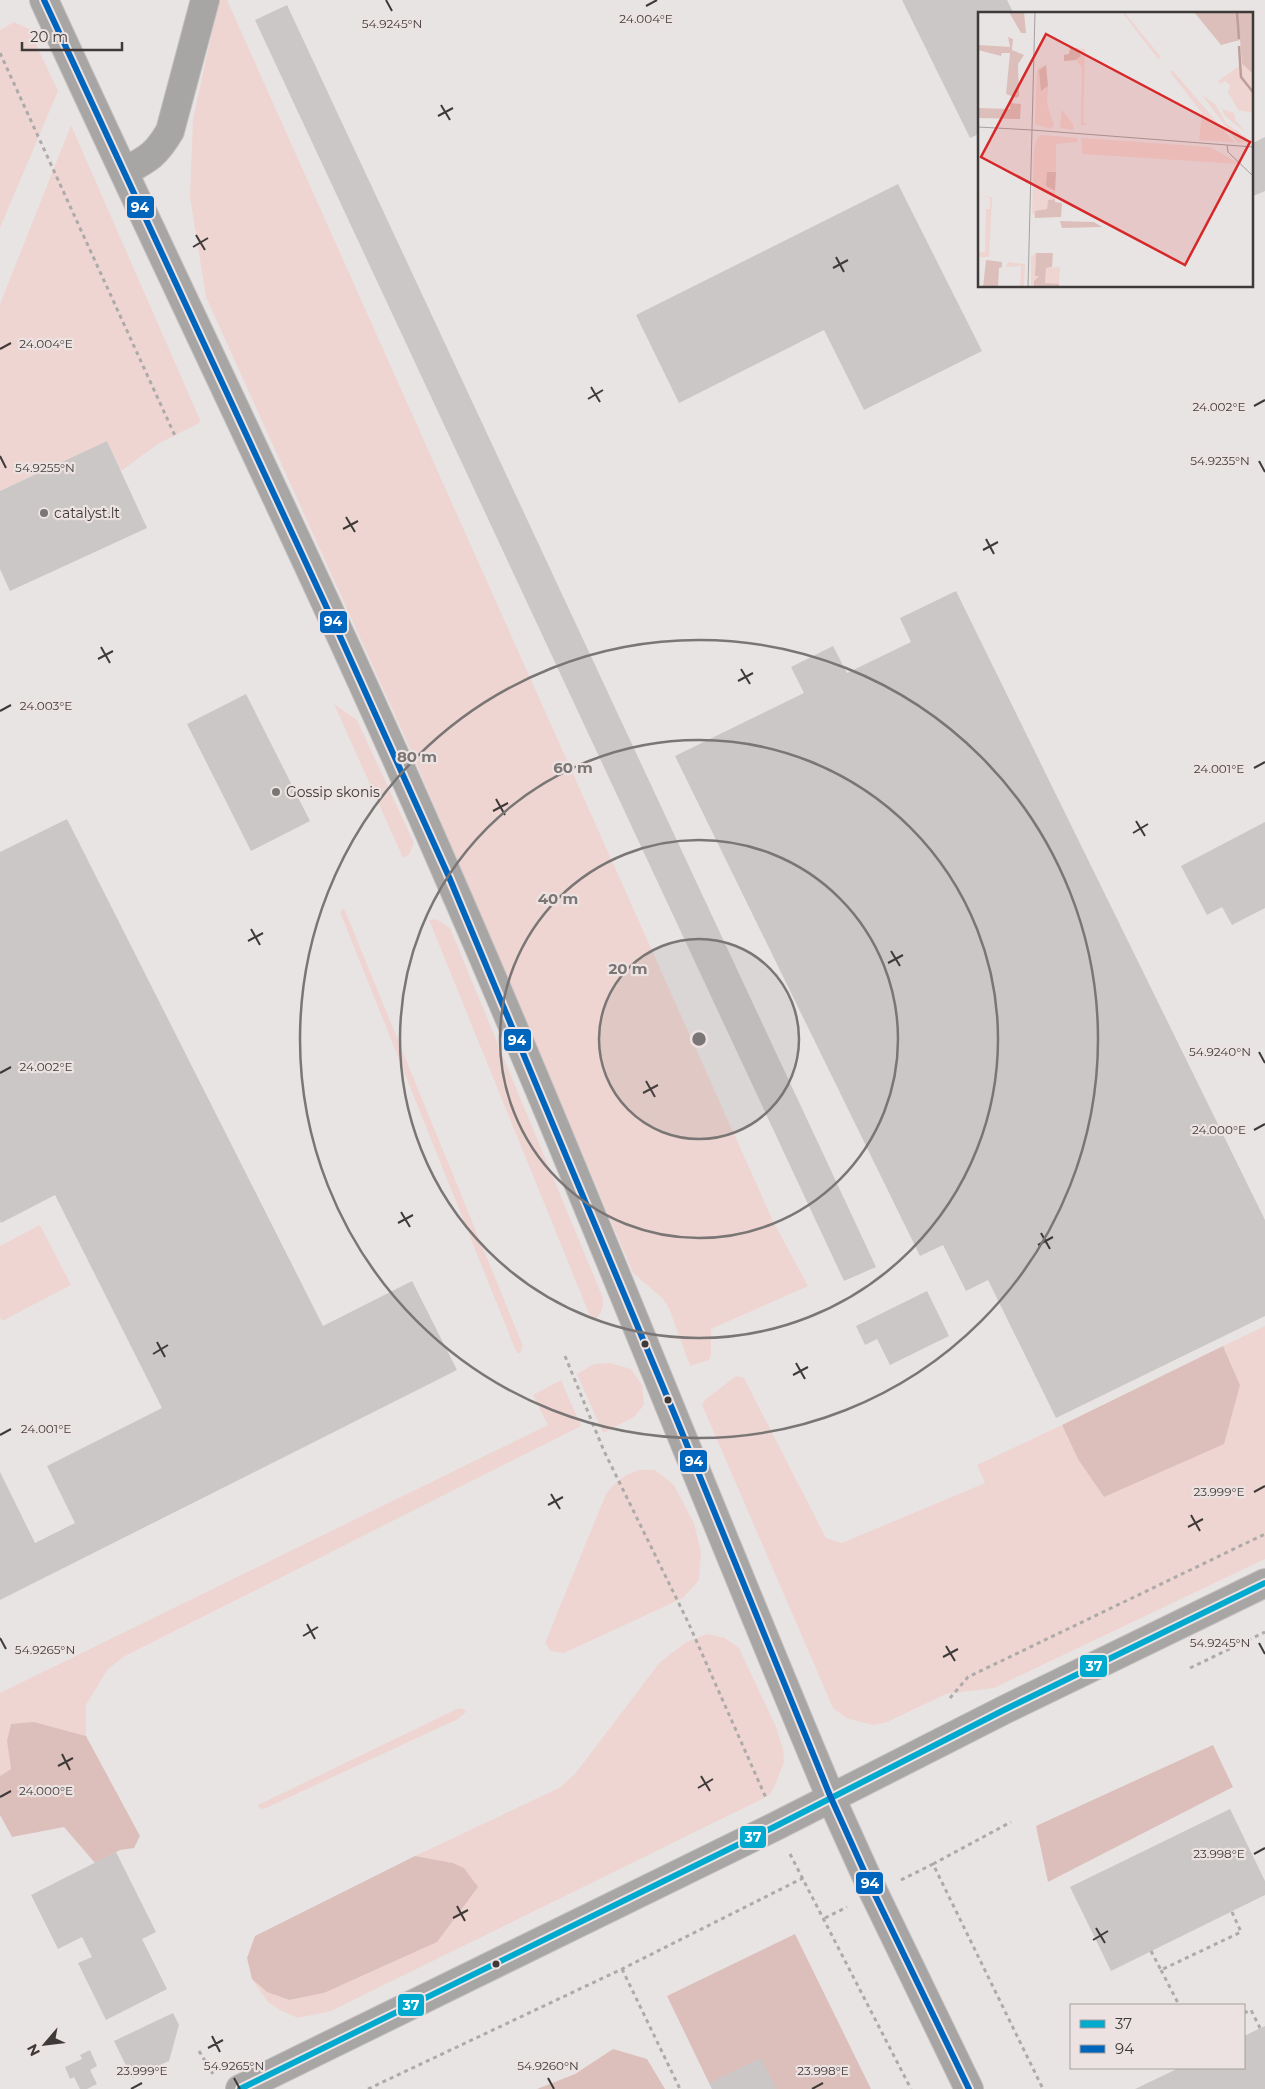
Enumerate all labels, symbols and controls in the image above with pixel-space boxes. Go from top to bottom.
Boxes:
text: 24.004°E [619,11,673,26]
inset map [978,12,1252,288]
text: 54.9245°N [362,16,422,31]
scale bar [22,20,122,52]
text: 20 m [30,27,68,46]
line badge: 94 [126,195,155,219]
text: 94 [131,198,150,216]
text: 24.004°E [19,336,73,351]
text: 24.002°E [1193,399,1245,414]
text: 54.9235°N [1190,453,1250,468]
text: 54.9255°N [15,460,75,475]
place label: catalyst.lt [54,504,120,522]
marker: catalyst.lt [38,507,50,519]
line badge: 94 [319,610,348,634]
text: 94 [324,612,343,630]
text: 24.003°E [20,698,72,713]
text: 80 m [397,747,437,766]
text: 60 m [553,758,593,777]
text: 24.001°E [1194,761,1244,776]
place label: Gossip skonis [286,783,380,801]
marker: Gossip skonis [270,786,282,798]
text: 40 m [538,889,578,908]
text: 20 m [608,959,648,978]
line badge: 94 [503,1028,532,1052]
centre of rings [690,1030,708,1048]
text: 94 [508,1031,527,1049]
text: 54.9240°N [1189,1044,1251,1059]
text: 24.002°E [20,1059,72,1074]
text: 24.000°E [1192,1122,1246,1137]
unlabelled marker [640,1339,650,1349]
unlabelled marker [663,1395,673,1405]
text: 24.001°E [21,1421,71,1436]
line badge: 94 [679,1449,708,1473]
text: 94 [685,1452,704,1470]
text: 23.999°E [1193,1484,1245,1499]
text: 54.9245°N [1190,1635,1250,1650]
text: 54.9265°N [15,1642,75,1657]
line badge: 37 [1079,1654,1108,1678]
text: 37 [1085,1657,1103,1675]
text: 24.000°E [19,1783,73,1798]
line badge: 37 [739,1825,767,1849]
text: 37 [744,1828,762,1846]
text: 23.998°E [1193,1846,1245,1861]
line badge: 94 [855,1871,884,1895]
text: 94 [861,1874,880,1892]
unlabelled marker [491,1959,501,1969]
line badge: 37 [397,1993,425,2017]
text: 37 [402,1996,420,2014]
legend [1070,2004,1245,2069]
text: 37 [1115,2014,1132,2033]
north arrow [20,2019,70,2069]
text: 94 [1115,2039,1134,2058]
text: N [23,2041,44,2059]
text: 54.9265°N [204,2058,264,2073]
text: 54.9260°N [517,2058,579,2073]
text: 23.999°E [116,2063,168,2078]
text: 23.998°E [797,2063,849,2078]

